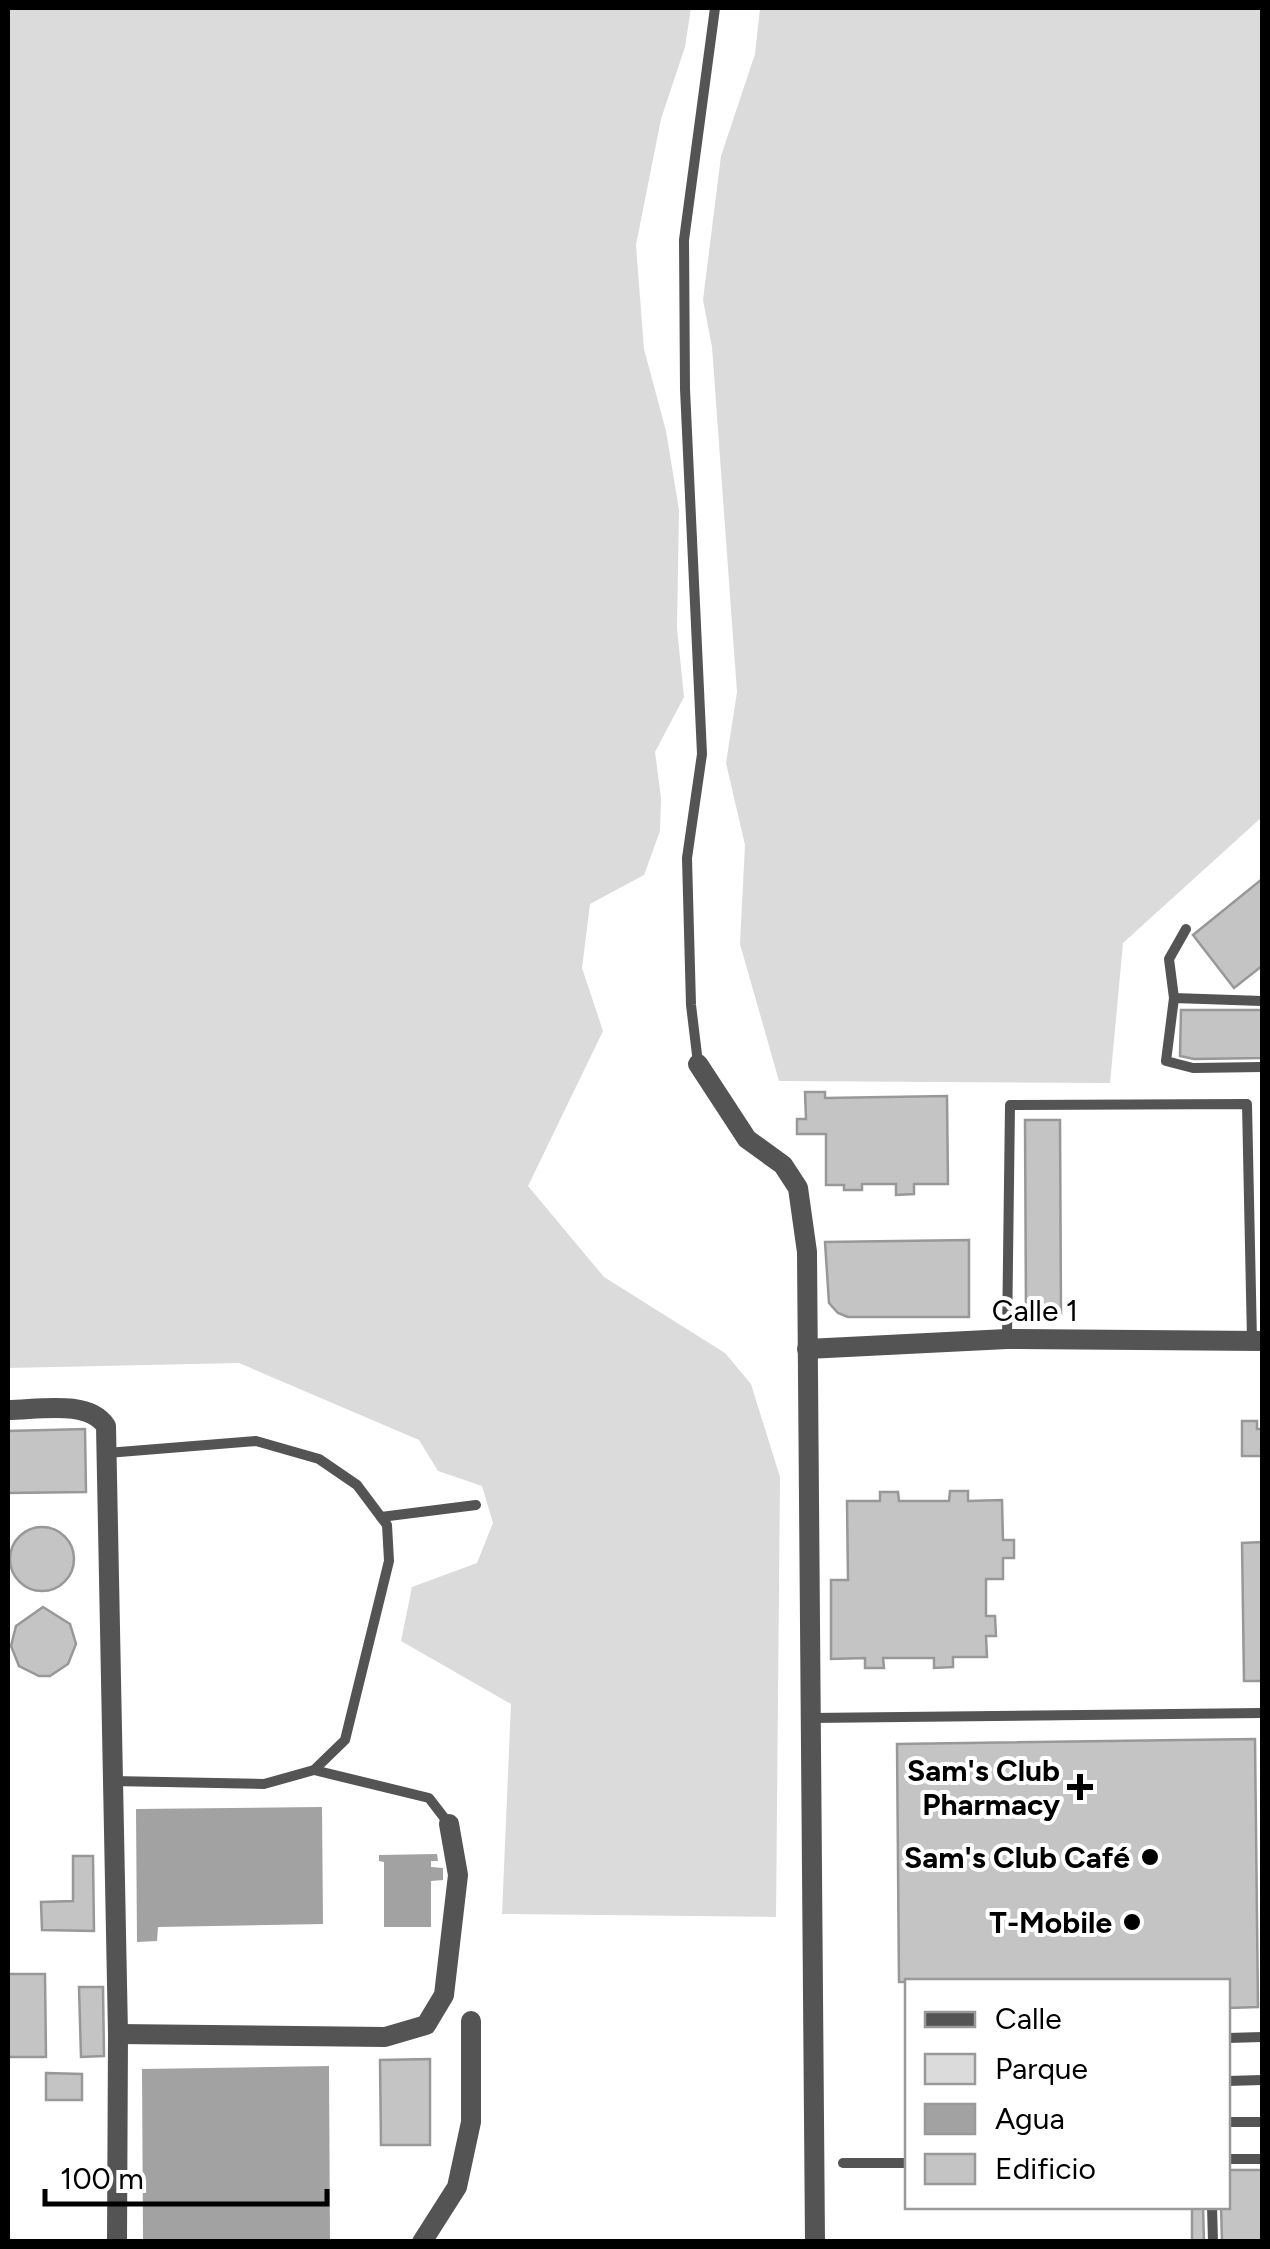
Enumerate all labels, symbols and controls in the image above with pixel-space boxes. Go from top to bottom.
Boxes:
street label: Calle 1 [992,1292,1078,1329]
place label: Sam's Club Pharmacy [907,1752,1061,1823]
marker: Sam's Club Pharmacy [1069,1776,1091,1798]
place label: Sam's Club Café [904,1839,1130,1876]
marker: Sam's Club Café [1139,1846,1161,1868]
place label: T-Mobile [989,1904,1112,1941]
marker: T-Mobile [1121,1911,1143,1933]
legend [905,1979,1230,2209]
text: Calle [995,2000,1062,2037]
text: Parque [995,2050,1088,2087]
text: Agua [995,2100,1065,2137]
scale bar [45,2144,328,2206]
text: Edificio [995,2150,1096,2187]
text: 100 m [60,2160,144,2197]

